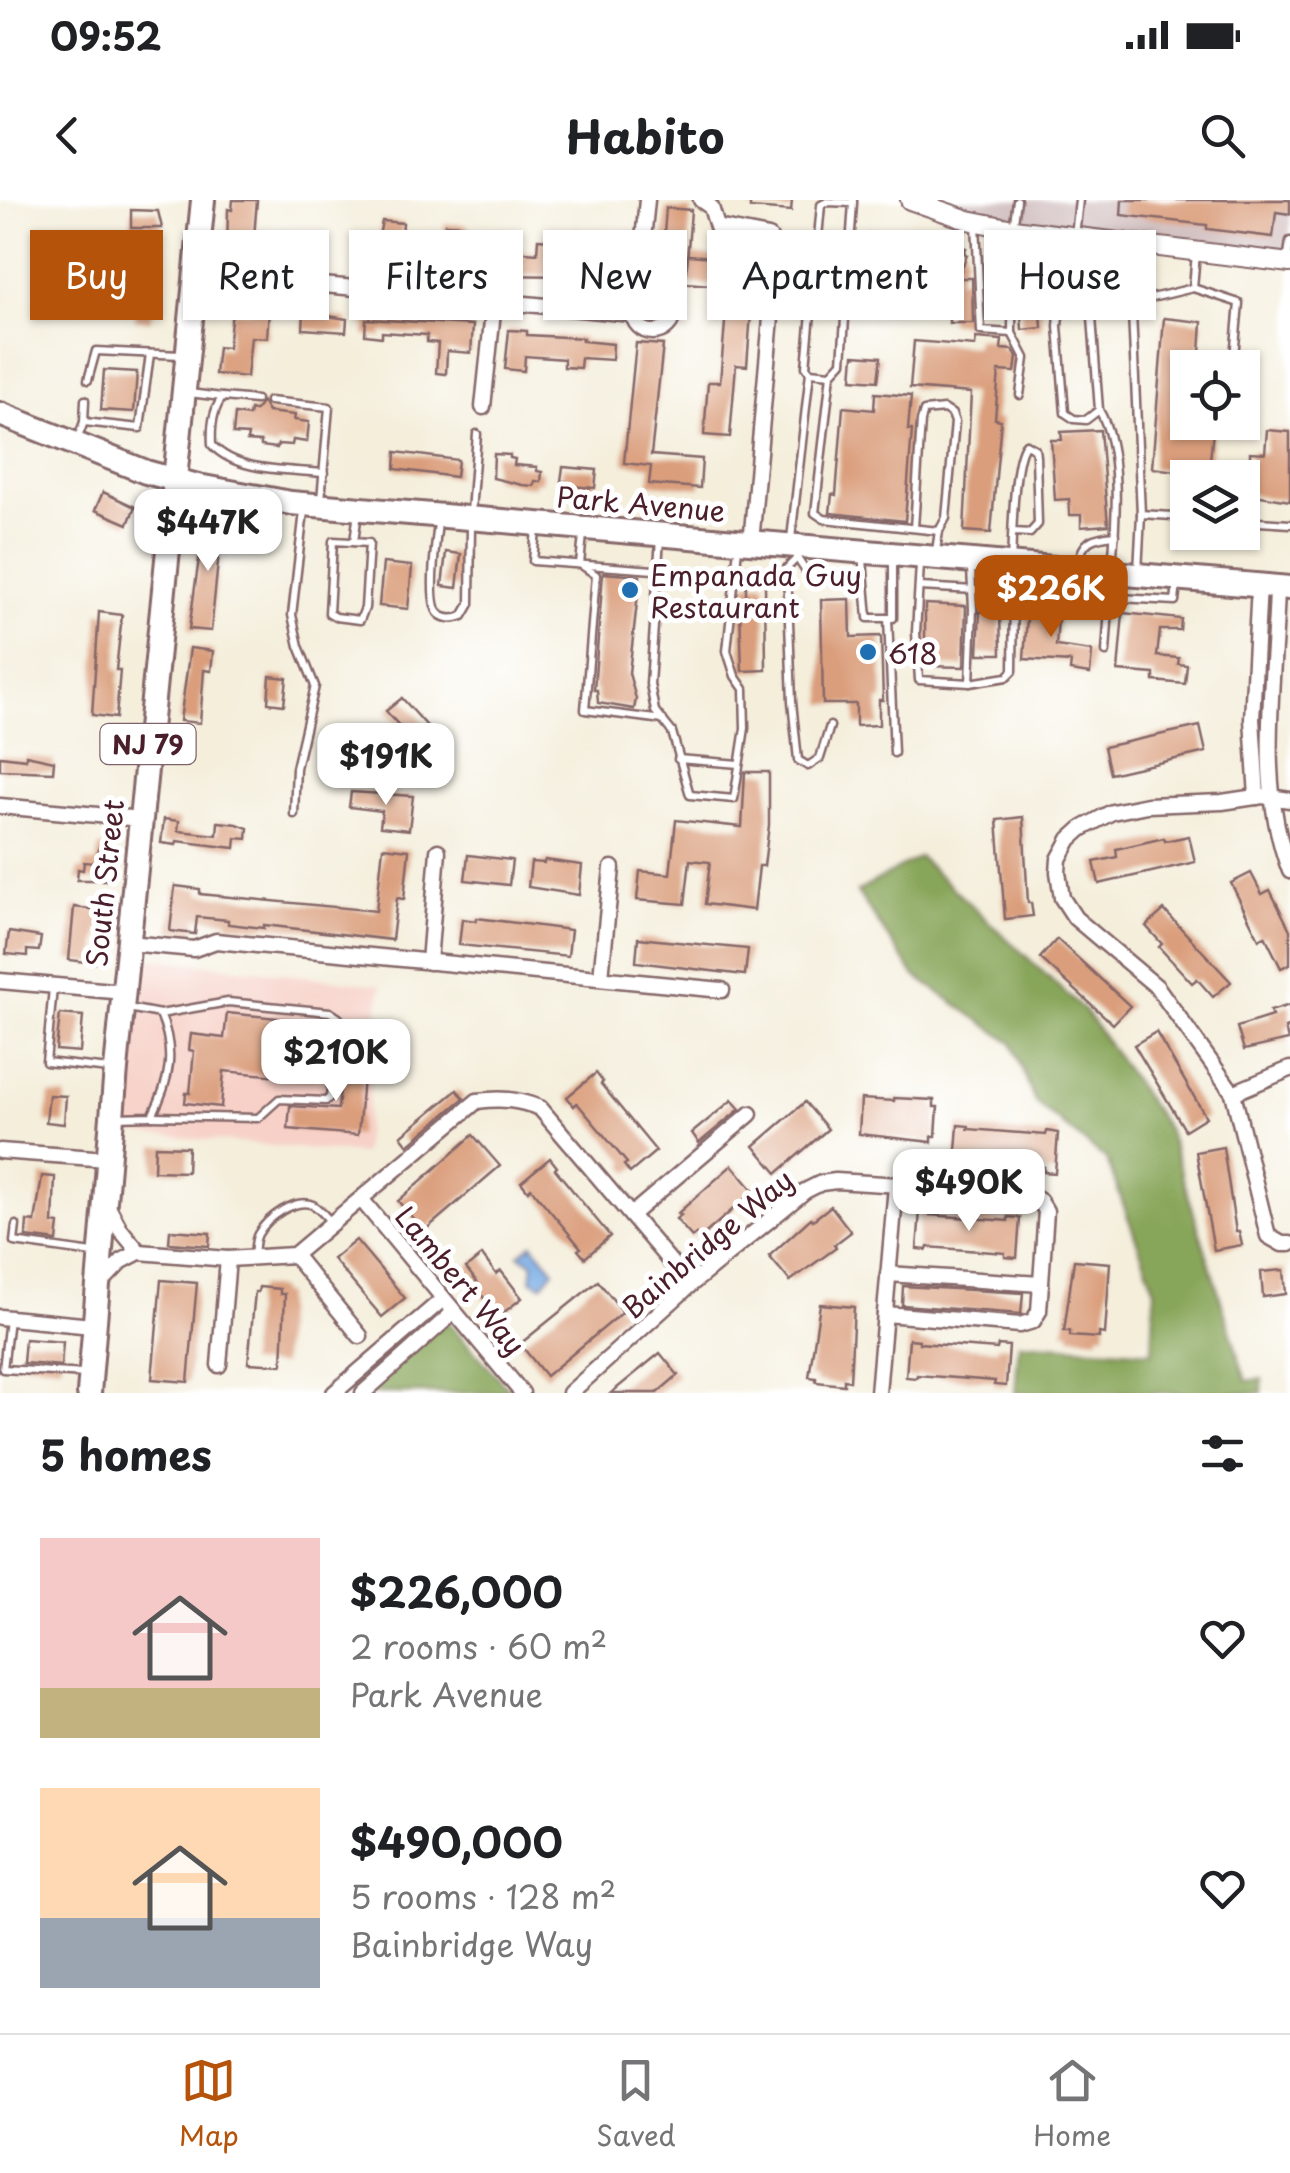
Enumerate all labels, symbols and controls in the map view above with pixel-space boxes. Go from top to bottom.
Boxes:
text: 09:52 [50,7,162,64]
text: Habito [566,101,724,169]
icon: back [40,108,95,163]
icon: search [1195,108,1250,163]
chip: Buy [30,230,163,320]
chip: Rent [183,230,329,320]
chip: Filters [349,230,523,320]
chip: New [543,230,687,320]
chip: Apartment [707,230,964,320]
chip: House [984,230,1156,320]
map controls [1170,350,1260,550]
button: locate [1170,350,1260,440]
button: layers [1170,460,1260,550]
street label: Park Avenue [555,474,727,532]
pin: $447K [138,489,278,574]
text: $447K [156,497,260,545]
place label: Empanada Guy Restaurant [650,553,862,628]
pin: $226K [981,555,1121,640]
text: $226K [997,563,1105,611]
marker: Empanada Guy Restaurant [619,579,641,601]
place label: 618 [888,631,938,674]
marker: 618 [857,641,879,663]
pin: $191K [316,723,456,808]
road number: NJ 79 [100,724,196,764]
text: $191K [339,731,433,779]
street label: South Street [74,797,134,969]
pin: $210K [266,1019,406,1104]
text: $210K [283,1027,389,1075]
pin: $490K [899,1149,1039,1234]
text: $490K [915,1157,1023,1205]
street label: Bainbridge Way [612,1158,802,1328]
street label: Lambert Way [386,1196,536,1364]
text: 5 homes [40,1422,212,1485]
icon: filters [1195,1426,1250,1481]
text: $226,000 [350,1559,563,1622]
icon: home [120,1578,240,1698]
icon: heart [1195,1611,1250,1666]
text: 2 rooms · 60 m² [350,1622,607,1670]
text: Park Avenue [350,1670,543,1718]
text: $490,000 [350,1809,563,1872]
icon: home [120,1828,240,1948]
icon: heart [1195,1861,1250,1916]
text: 5 rooms · 128 m² [350,1872,616,1920]
text: Bainbridge Way [350,1920,593,1968]
tab: Map [179,2053,239,2156]
tab: Saved [596,2053,676,2156]
tab: Home [1033,2053,1111,2156]

